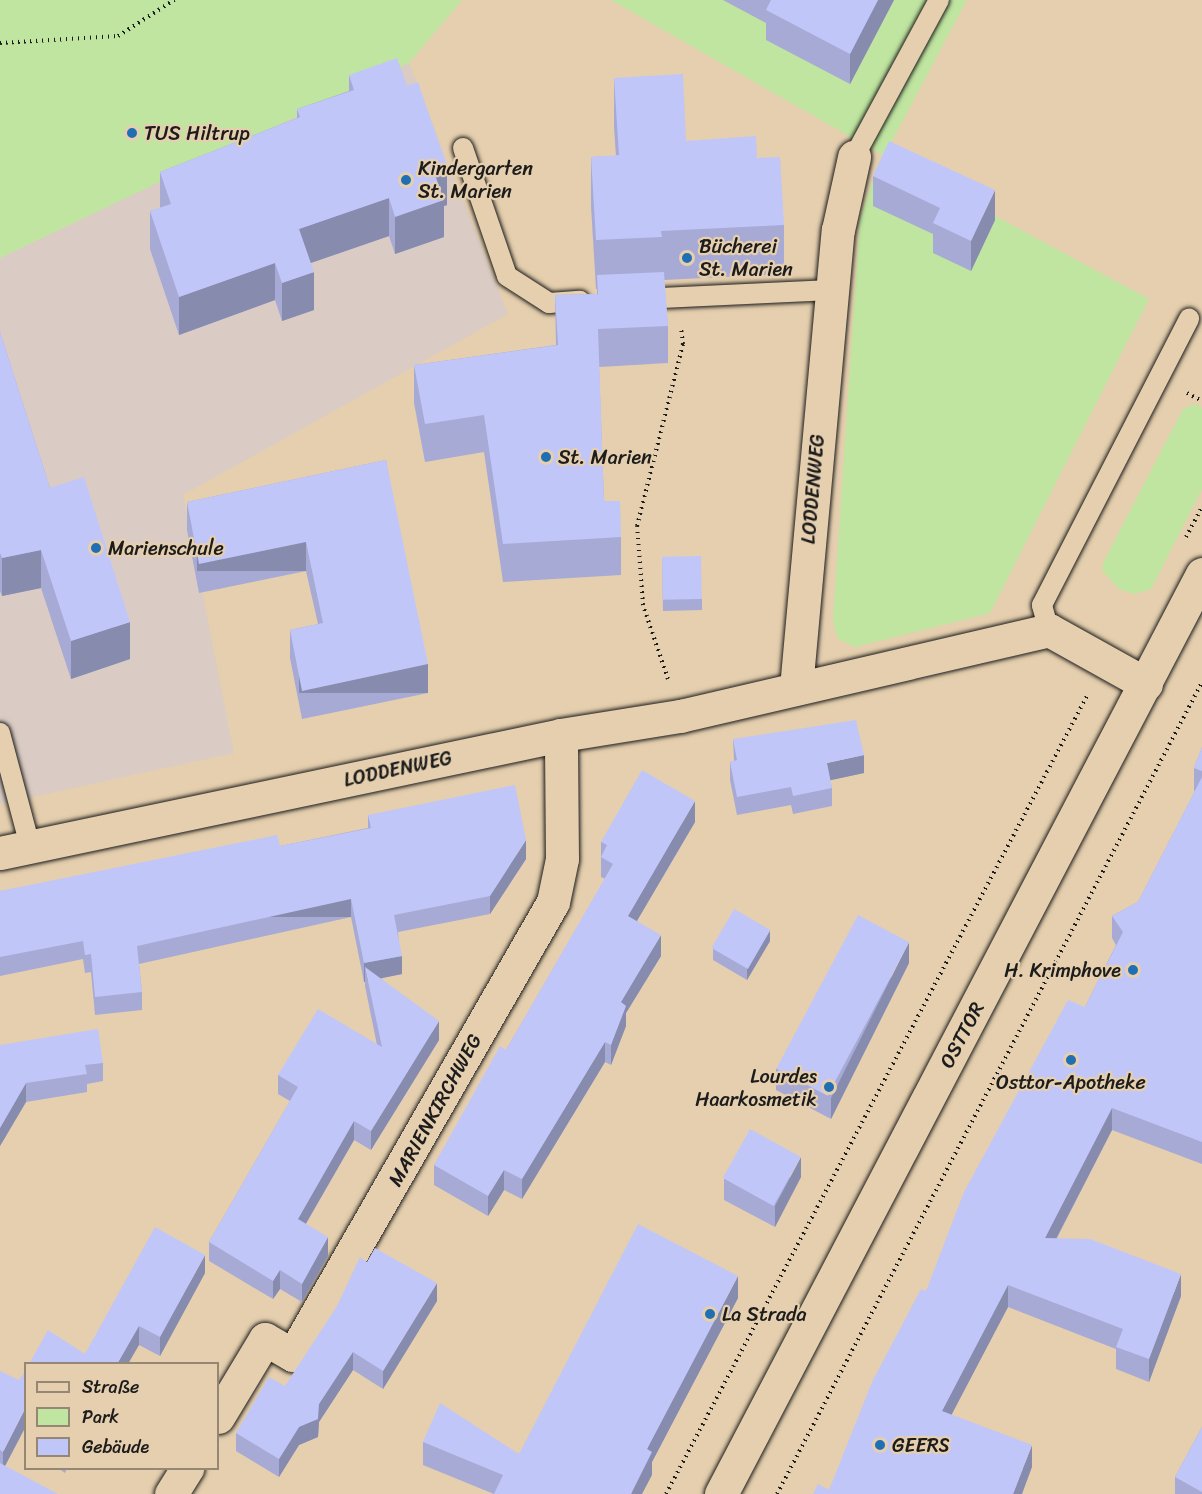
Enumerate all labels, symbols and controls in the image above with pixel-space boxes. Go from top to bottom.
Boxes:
place label: TUS Hiltrup [144,121,250,145]
marker: TUS Hiltrup [125,126,139,140]
place label: Kindergarten St. Marien [418,156,533,203]
marker: Kindergarten St. Marien [399,173,413,187]
place label: Bücherei St. Marien [699,234,792,281]
marker: Bücherei St. Marien [680,251,694,265]
street label: LODDENWEG [796,433,830,545]
place label: St. Marien [558,445,651,469]
marker: St. Marien [539,450,553,464]
place label: Marienschule [108,536,224,560]
marker: Marienschule [89,541,103,555]
street label: LODDENWEG [342,746,454,792]
place label: H. Krimphove [1004,958,1121,982]
marker: H. Krimphove [1126,963,1140,977]
street label: OSTTOR [935,998,989,1072]
street label: MARIENKIRCHWEG [383,1030,487,1190]
marker: Osttor-Apotheke [1064,1053,1078,1067]
place label: Lourdes Haarkosmetik [695,1064,817,1111]
place label: Osttor-Apotheke [996,1070,1146,1094]
marker: Lourdes Haarkosmetik [822,1080,836,1094]
place label: La Strada [722,1302,807,1326]
marker: La Strada [703,1307,717,1321]
legend [24,1362,219,1470]
text: Straße [82,1371,139,1403]
text: Park [82,1401,119,1433]
text: Gebäude [82,1431,149,1463]
place label: GEERS [892,1433,949,1457]
marker: GEERS [873,1438,887,1452]

